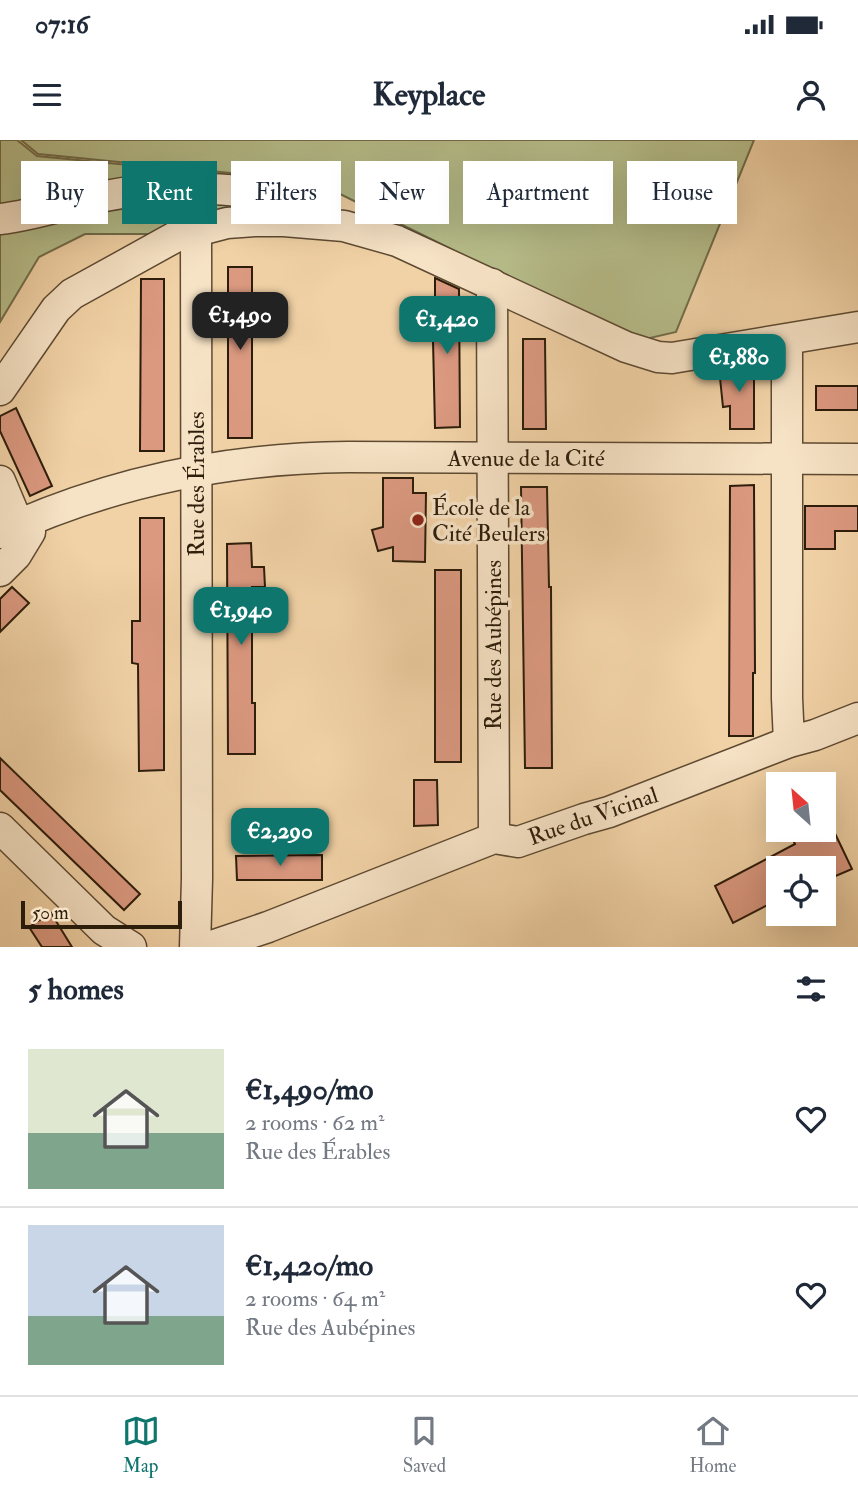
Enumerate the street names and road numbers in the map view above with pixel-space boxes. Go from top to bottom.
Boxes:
street label: Rue des Érables [182,411,211,557]
street label: Avenue de la Cité [446,444,605,473]
street label: Rue des Aubépines [479,560,509,730]
street label: Rue du Vicinal [524,780,662,852]

